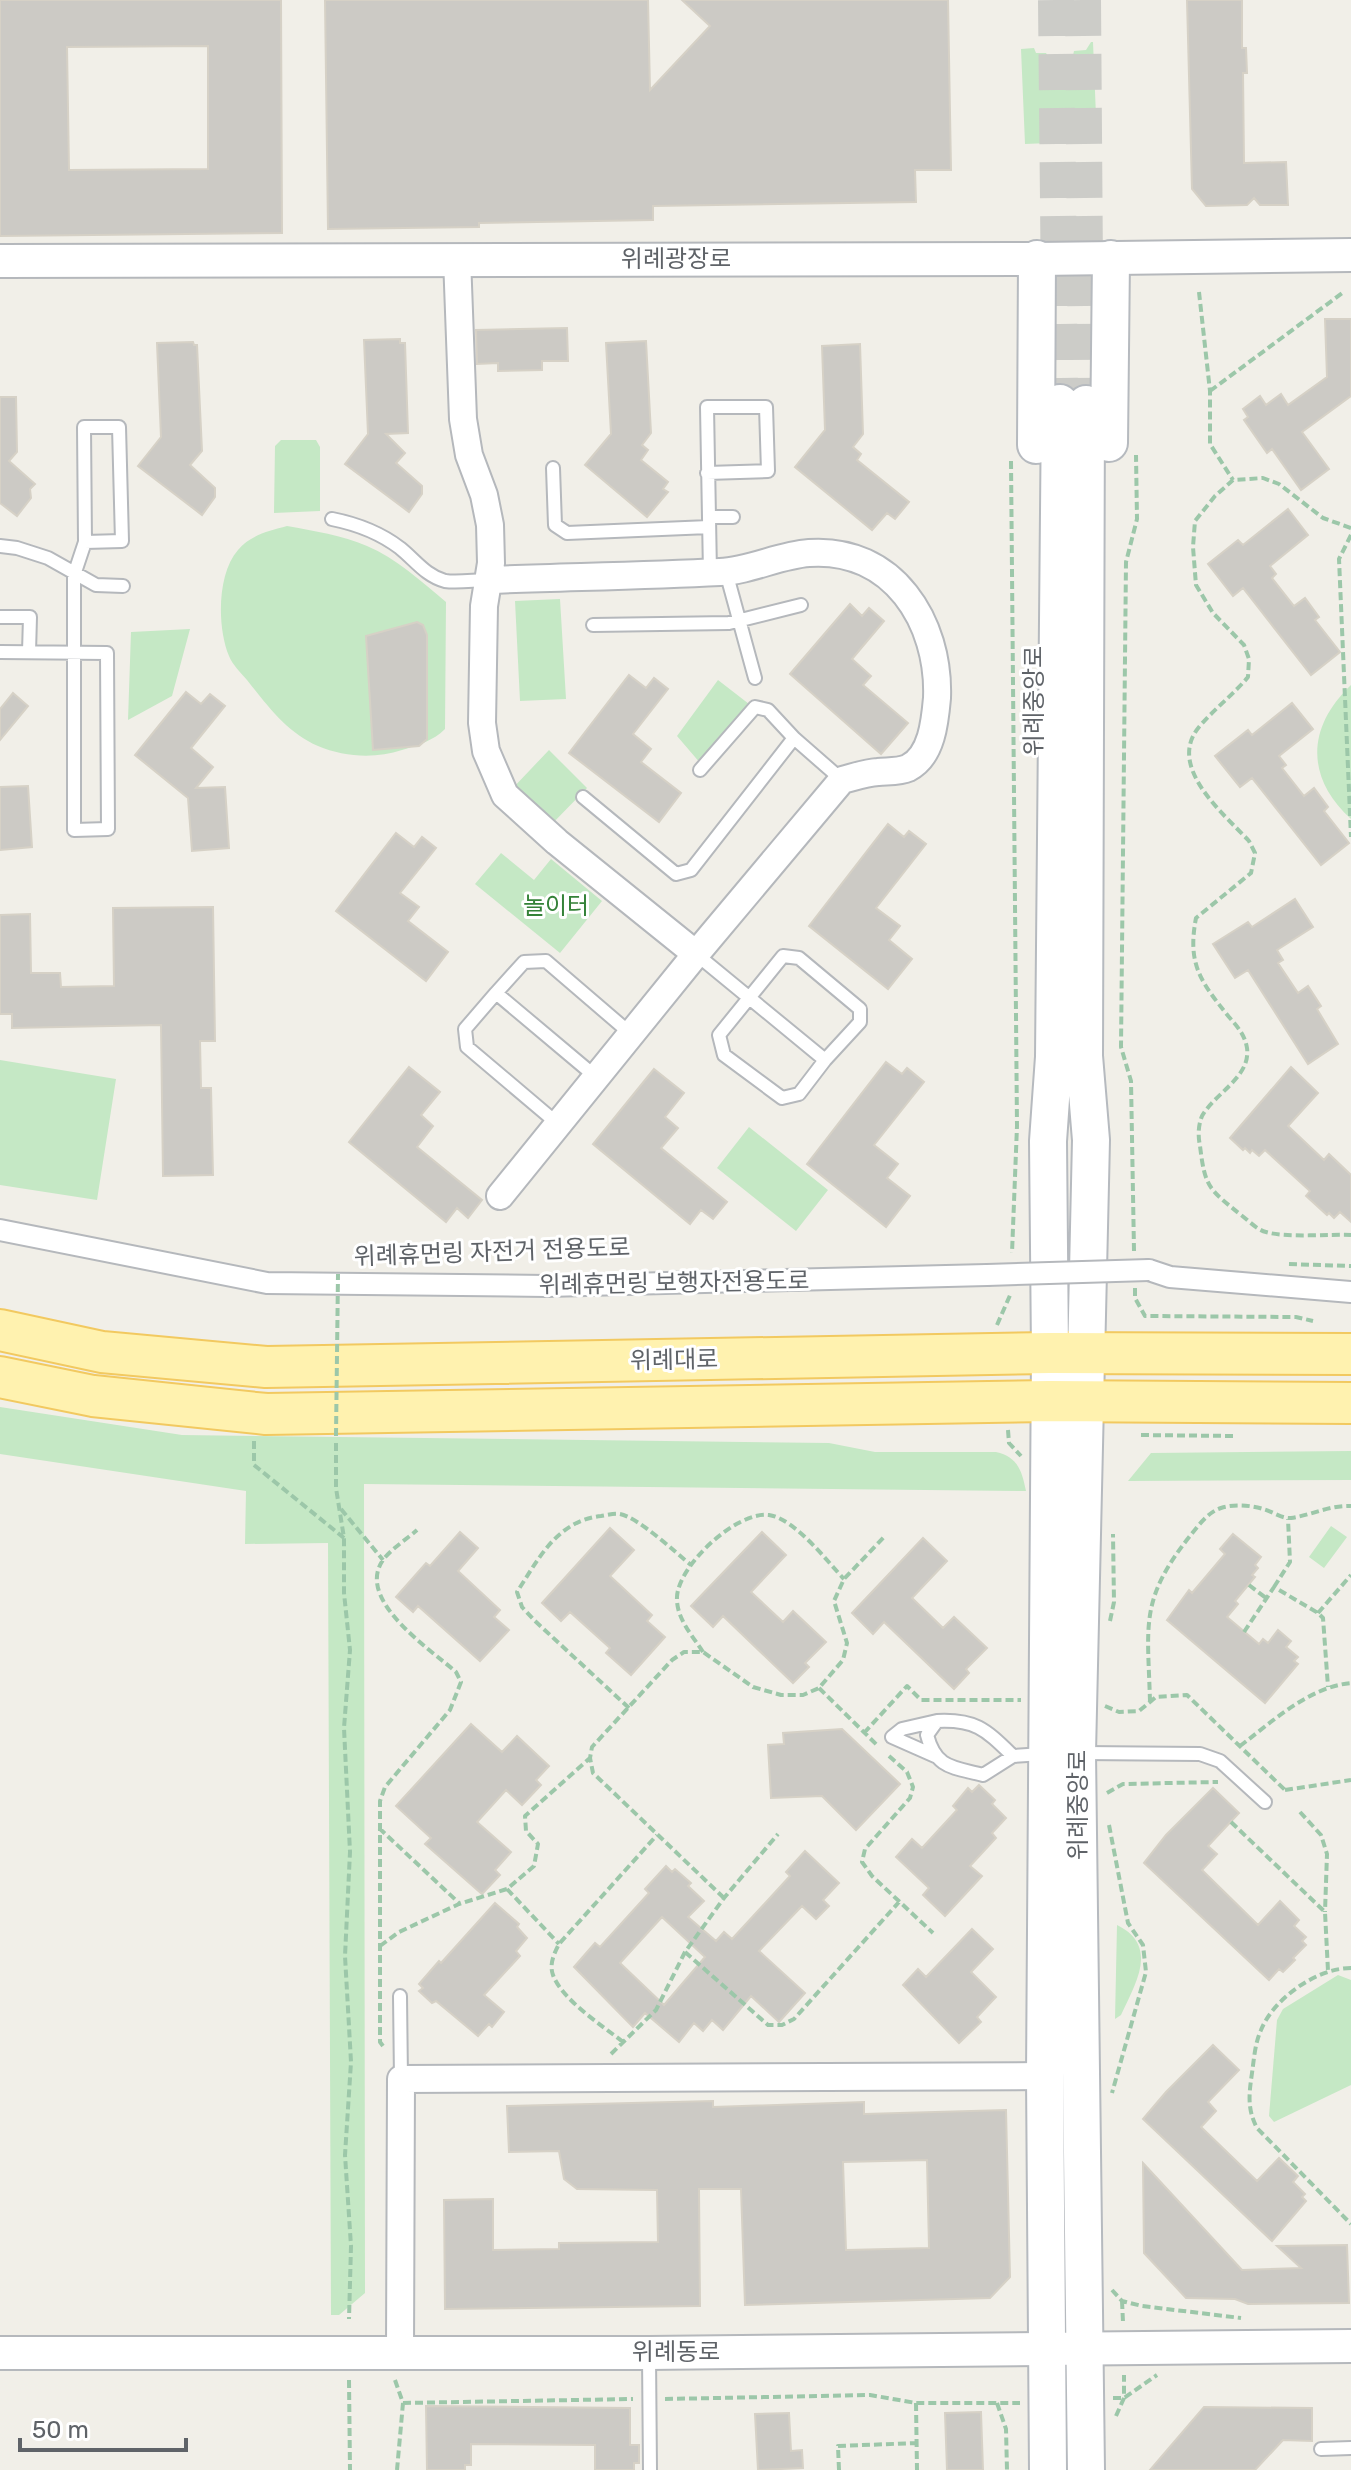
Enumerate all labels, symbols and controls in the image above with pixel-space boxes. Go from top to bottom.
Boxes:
street label: 위례광장로 [621,245,731,273]
street label: 위례중앙로 [1020,646,1048,756]
park label: 놀이터 [523,892,589,920]
street label: 위례휴먼링 자전거 전용도로 [353,1233,631,1271]
street label: 위례휴먼링 보행자전용도로 [538,1267,810,1299]
street label: 위례대로 [630,1345,718,1375]
street label: 위례중앙로 [1064,1750,1092,1860]
street label: 위례동로 [632,2338,720,2366]
scale bar [20,2402,186,2452]
text: 50 m [32,2416,89,2444]

